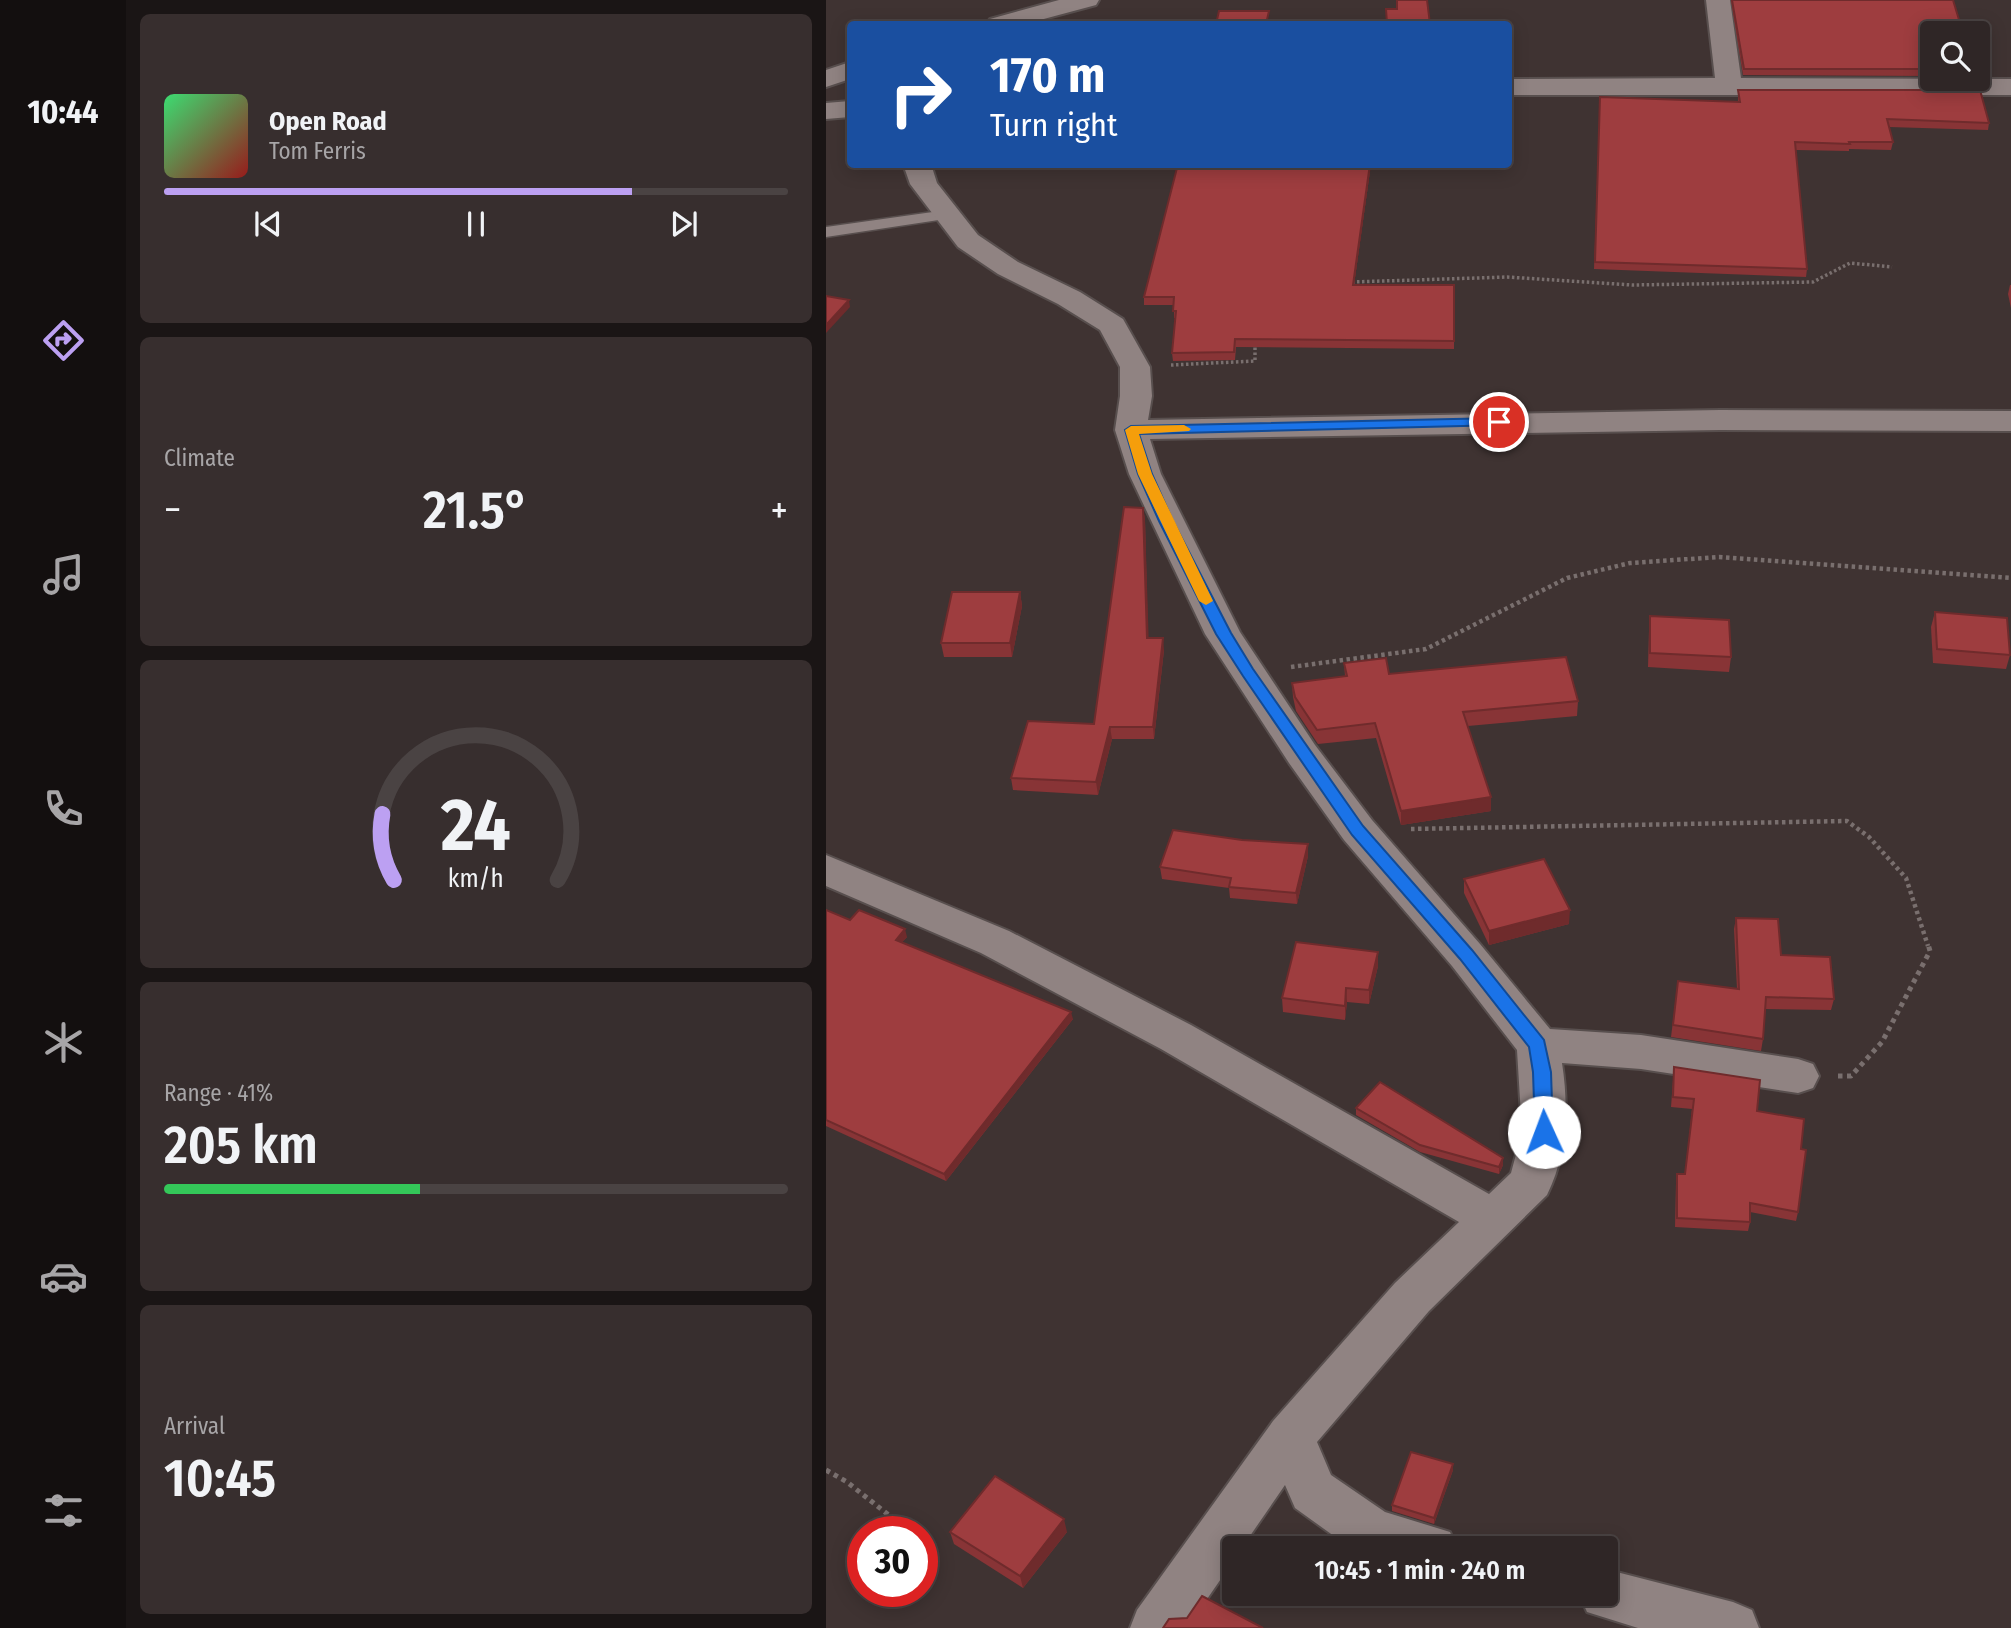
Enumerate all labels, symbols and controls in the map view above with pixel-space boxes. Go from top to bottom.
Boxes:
map controls [1920,21,1990,91]
button: search [1920,21,1990,91]
text: 170 m [990,46,1106,105]
icon: right [875,49,966,140]
text: 10:44 [27,93,99,131]
text: Open Road [269,106,387,137]
text: Turn right [990,106,1117,144]
text: Tom Ferris [269,137,366,165]
icon: previous [249,205,287,243]
icon: pause [457,205,495,243]
icon: next [665,205,703,243]
icon: directions [39,316,88,365]
pin [1469,392,1529,452]
icon: arrive [1480,403,1518,441]
text: Climate [164,444,235,472]
text: 21.5° [423,479,529,542]
text: − [164,487,181,533]
text: + [771,487,788,533]
icon: music [39,550,88,599]
text: 24 [440,782,511,869]
icon: phone [39,784,88,833]
text: km/h [448,864,504,894]
icon: climate [39,1018,88,1067]
text: Range · 41% [164,1079,273,1107]
position arrow [1507,1095,1581,1169]
text: 205 km [164,1114,318,1177]
icon: car [39,1252,88,1301]
text: Arrival [164,1412,225,1440]
text: 10:45 [164,1447,276,1510]
icon: filters [39,1486,88,1535]
speed limit sign: 30 [847,1516,938,1607]
text: 10:45 · 1 min · 240 m [1315,1555,1525,1586]

